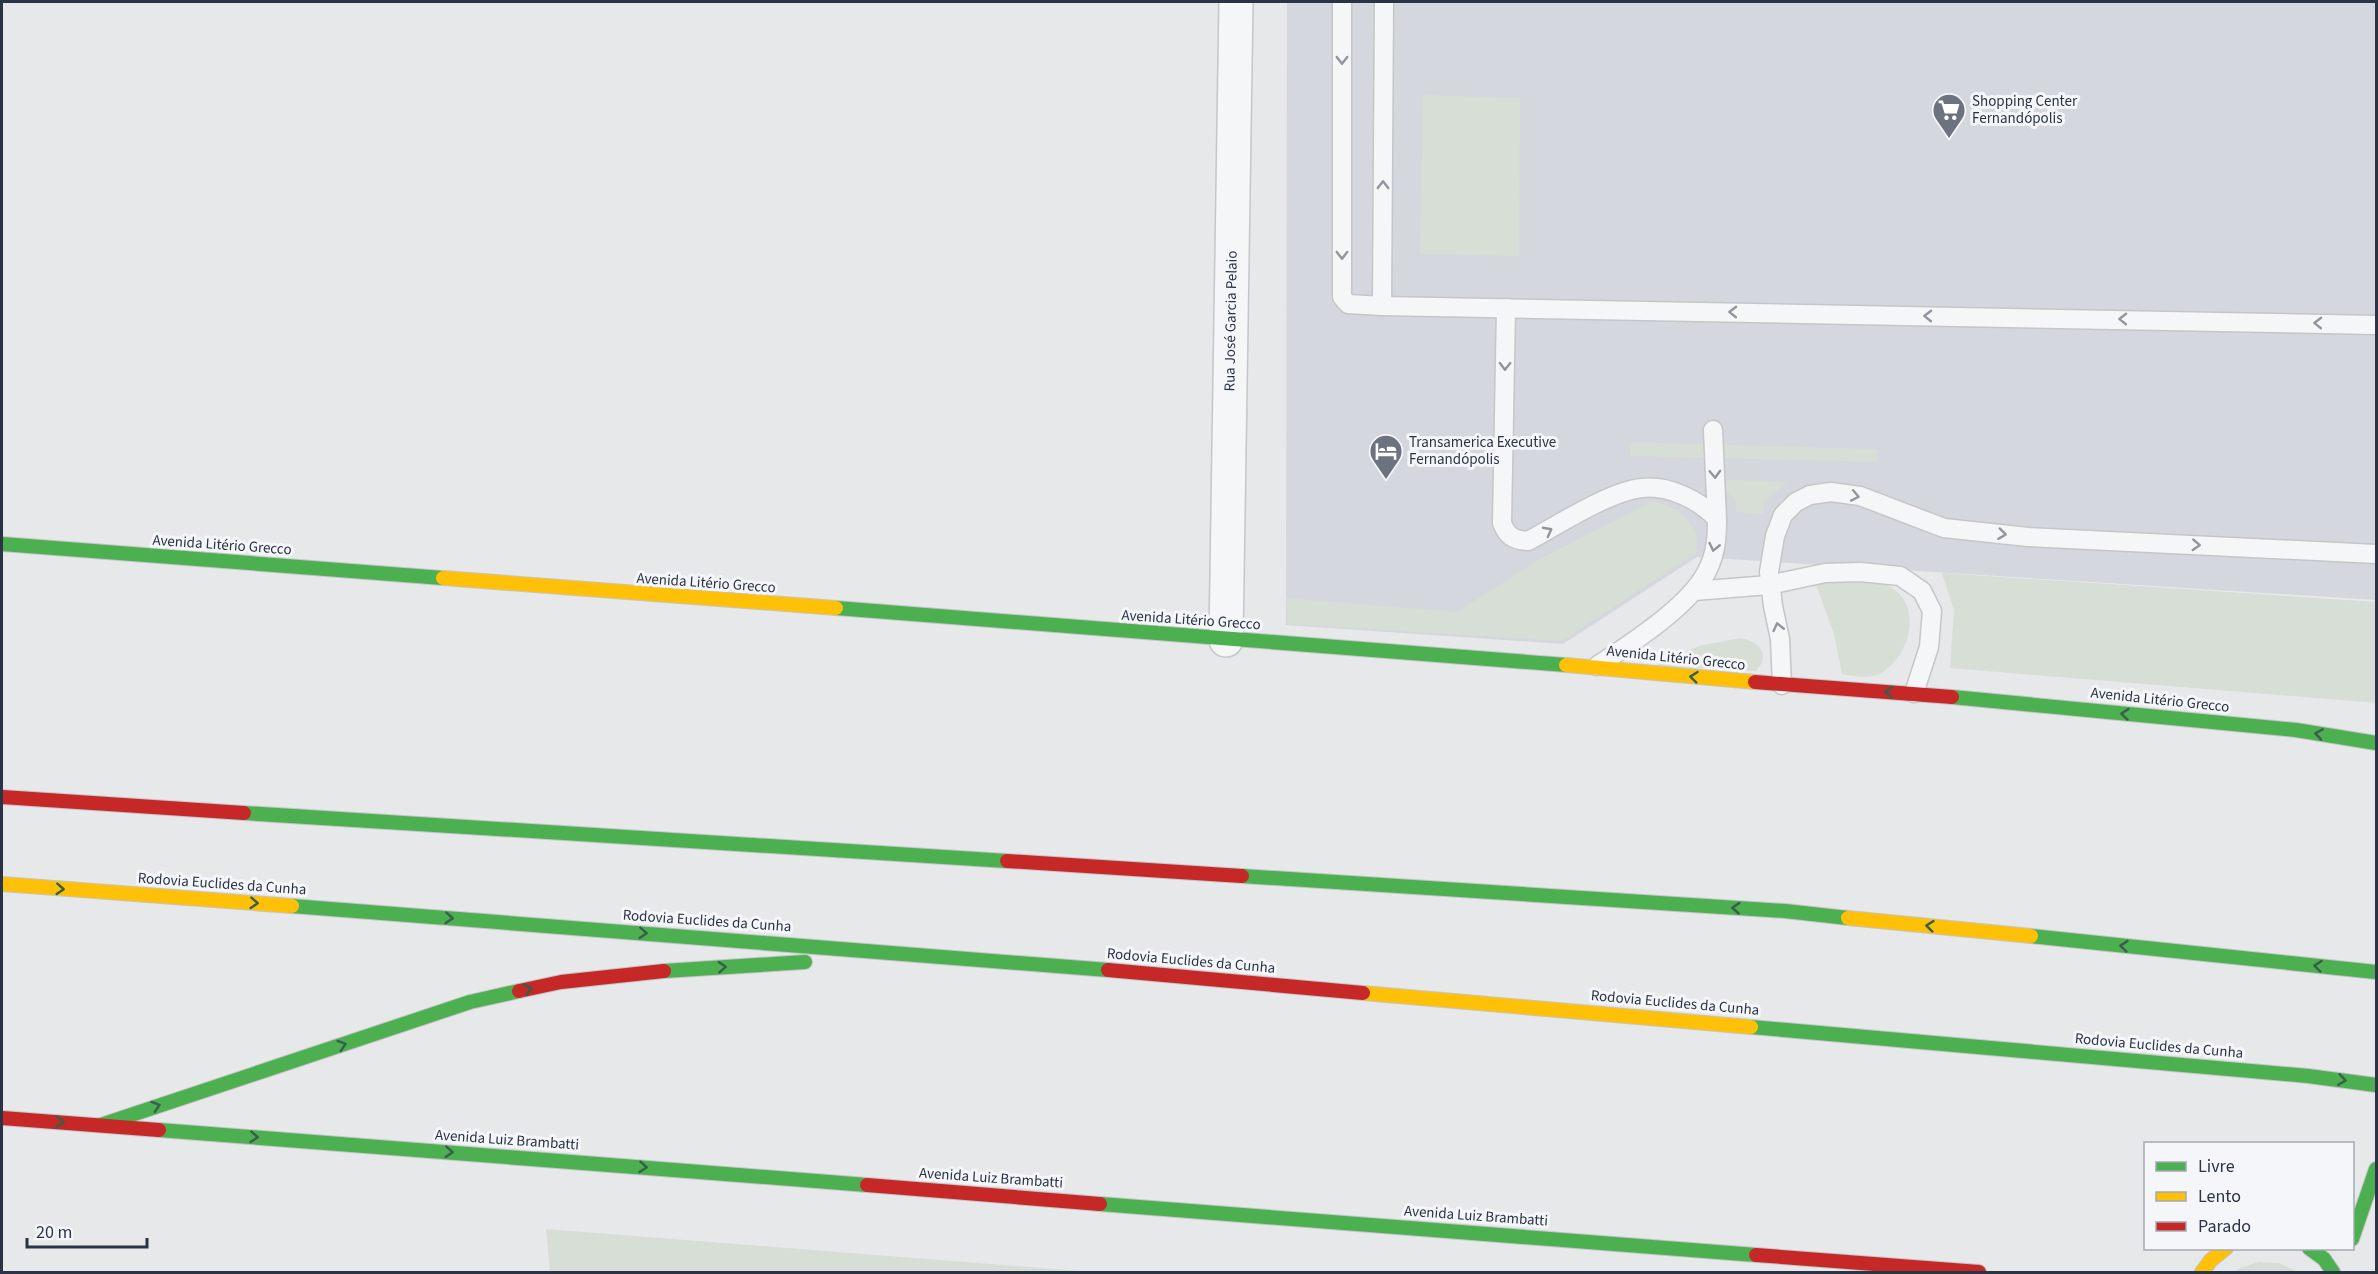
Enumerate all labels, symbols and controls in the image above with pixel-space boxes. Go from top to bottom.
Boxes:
one-way arrow [1336,55,1348,64]
place label: Shopping Center Fernandópolis [1972,91,2078,129]
supermarket icon: Shopping Center Fernandópolis [1931,92,1967,139]
one-way arrow [1377,180,1389,189]
street label: Rua José Garcia Pelaio [1219,250,1243,392]
one-way arrow [1336,250,1348,259]
one-way arrow [1729,305,1738,318]
one-way arrow [1924,309,1933,322]
one-way arrow [2119,313,2128,326]
one-way arrow [2314,317,2323,330]
one-way arrow [1499,362,1511,371]
place label: Transamerica Executive Fernandópolis [1409,432,1556,470]
hotel icon: Transamerica Executive Fernandópolis [1368,433,1404,480]
one-way arrow [1709,470,1721,479]
one-way arrow [1850,489,1860,502]
one-way arrow [1542,527,1552,538]
one-way arrow [1997,527,2006,540]
street label: Avenida Litério Grecco [152,530,292,560]
one-way arrow [2192,538,2201,551]
one-way arrow [1709,542,1722,552]
street label: Avenida Litério Grecco [636,568,776,598]
street label: Avenida Litério Grecco [1121,605,1261,635]
one-way arrow [1772,623,1785,633]
street label: Avenida Litério Grecco [1606,640,1746,676]
one-way arrow [1690,671,1699,684]
street label: Avenida Litério Grecco [2090,682,2230,718]
one-way arrow [1884,685,1893,698]
one-way arrow [2120,708,2129,721]
one-way arrow [2314,728,2323,740]
street label: Rodovia Euclides da Cunha [137,868,307,900]
one-way arrow [55,882,64,895]
one-way arrow [250,896,259,909]
one-way arrow [1731,902,1740,915]
street label: Rodovia Euclides da Cunha [622,905,792,937]
one-way arrow [444,911,453,924]
one-way arrow [1925,920,1934,933]
one-way arrow [639,926,648,939]
one-way arrow [2119,940,2128,953]
street label: Rodovia Euclides da Cunha [1106,943,1276,979]
one-way arrow [2313,960,2322,973]
one-way arrow [717,961,726,974]
one-way arrow [523,984,533,997]
street label: Rodovia Euclides da Cunha [1590,985,1760,1021]
street label: Rodovia Euclides da Cunha [2074,1028,2244,1064]
one-way arrow [336,1040,346,1052]
one-way arrow [2338,1074,2347,1086]
one-way arrow [150,1101,161,1114]
one-way arrow [55,1115,64,1128]
street label: Avenida Luiz Brambatti [434,1124,580,1156]
one-way arrow [250,1130,259,1143]
legend [2144,1142,2354,1250]
one-way arrow [444,1145,453,1158]
text: Livre [2198,1154,2235,1179]
one-way arrow [639,1161,648,1174]
street label: Avenida Luiz Brambatti [918,1162,1064,1194]
text: Lento [2198,1184,2241,1209]
street label: Avenida Luiz Brambatti [1403,1200,1549,1232]
scale bar [27,1211,147,1249]
text: Parado [2198,1214,2251,1239]
text: 20 m [36,1220,72,1245]

